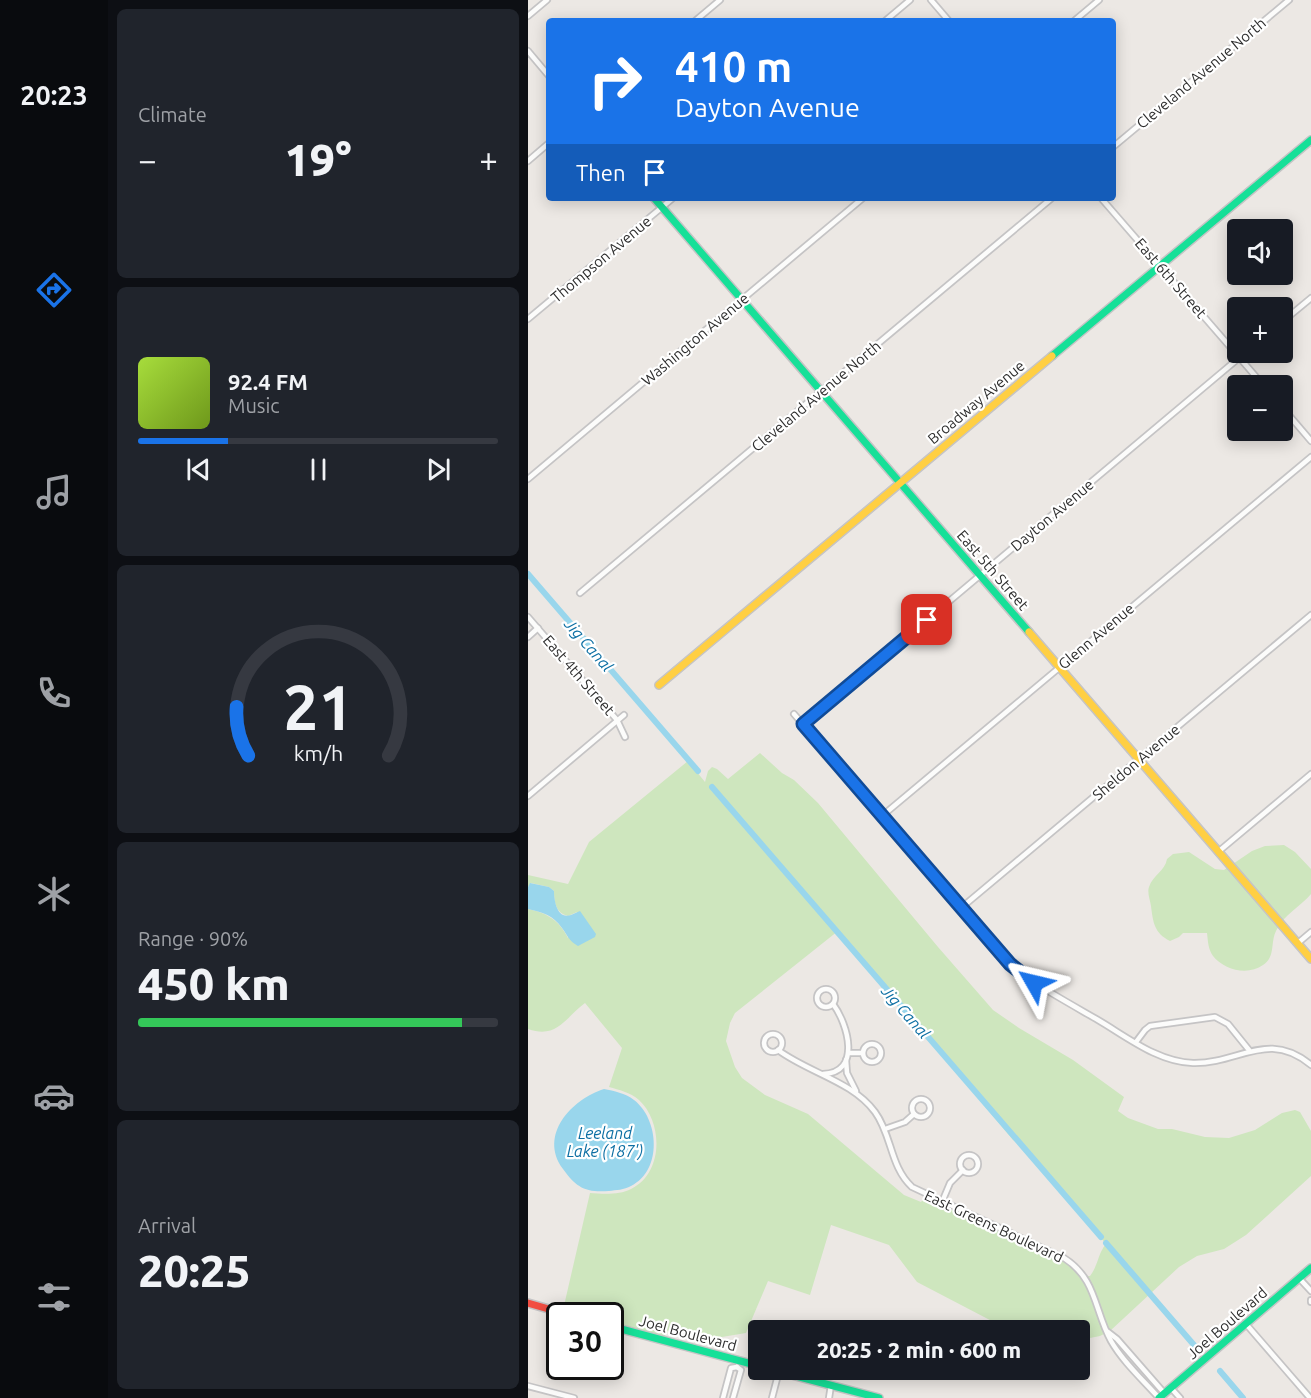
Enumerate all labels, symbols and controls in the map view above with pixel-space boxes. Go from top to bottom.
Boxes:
street label: Cleveland Avenue North [1133,14,1269,132]
icon: right [576,42,654,120]
text: 410 m [675,43,792,90]
text: 20:23 [20,80,88,110]
text: Dayton Avenue [675,92,860,122]
text: Climate [138,103,207,126]
text: 19° [284,134,352,185]
text: − [138,141,157,178]
text: + [479,141,498,178]
icon: arrive [638,156,671,189]
text: Then [576,160,626,185]
street label: Thompson Avenue [548,212,654,306]
map controls [1227,219,1293,441]
button: sound [1227,219,1293,285]
street label: East 6th Street [1132,235,1210,321]
icon: directions [33,269,75,311]
street label: Washington Avenue [638,289,752,389]
button: + [1227,297,1293,363]
street label: Cleveland Avenue North [748,337,884,455]
street label: Broadway Avenue [924,357,1028,447]
text: 92.4 FM [228,369,308,394]
button: − [1227,375,1293,441]
text: Music [228,394,280,417]
icon: previous [182,453,215,486]
icon: pause [302,453,335,486]
icon: next [422,453,455,486]
icon: music [33,471,75,513]
street label: Dayton Avenue [1007,475,1097,555]
street label: East 5th Street [954,527,1032,613]
pin [901,594,952,645]
street label: Glenn Avenue [1055,600,1137,672]
icon: arrive [910,603,943,636]
water label: Jig Canal [561,614,617,675]
street label: East 4th Street [540,632,618,718]
icon: phone [33,672,75,714]
text: 21 [283,672,353,742]
street label: Sheldon Avenue [1089,721,1183,803]
text: km/h [293,741,343,765]
icon: climate [33,873,75,915]
text: Range · 90% [138,927,248,950]
position arrow [1002,951,1066,1015]
text: 450 km [138,958,290,1009]
water label: Jig Canal [878,981,934,1042]
icon: car [33,1075,75,1117]
water label: Leeland Lake (187') [567,1124,643,1161]
street label: East Greens Boulevard [922,1186,1066,1266]
text: Arrival [138,1214,196,1237]
text: 20:25 [138,1245,251,1296]
icon: filters [33,1276,75,1318]
street label: Joel Boulevard [1184,1284,1270,1362]
speed limit sign: 30 [546,1302,624,1380]
street label: Joel Boulevard [637,1312,739,1354]
text: 20:25 · 2 min · 600 m [817,1337,1021,1362]

